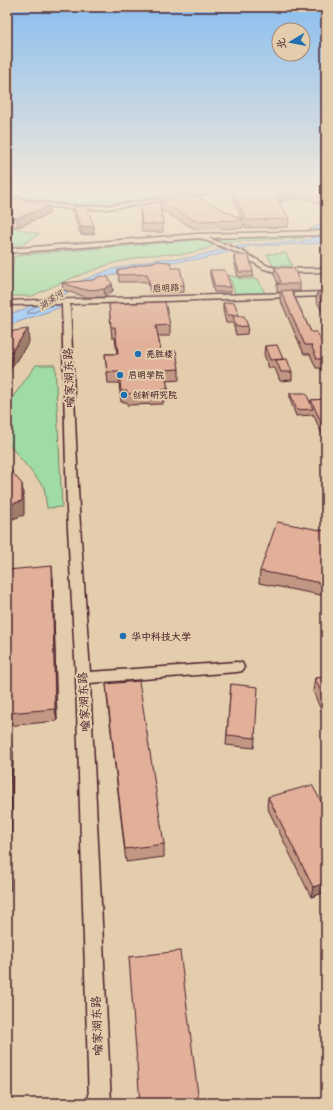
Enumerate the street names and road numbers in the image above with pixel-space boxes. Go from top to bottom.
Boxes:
street label: 启明路 [152,282,180,294]
street label: 喻家湖东路 [60,348,78,408]
street label: 喻家湖东路 [74,672,94,732]
street label: 喻家湖东路 [88,996,106,1056]

